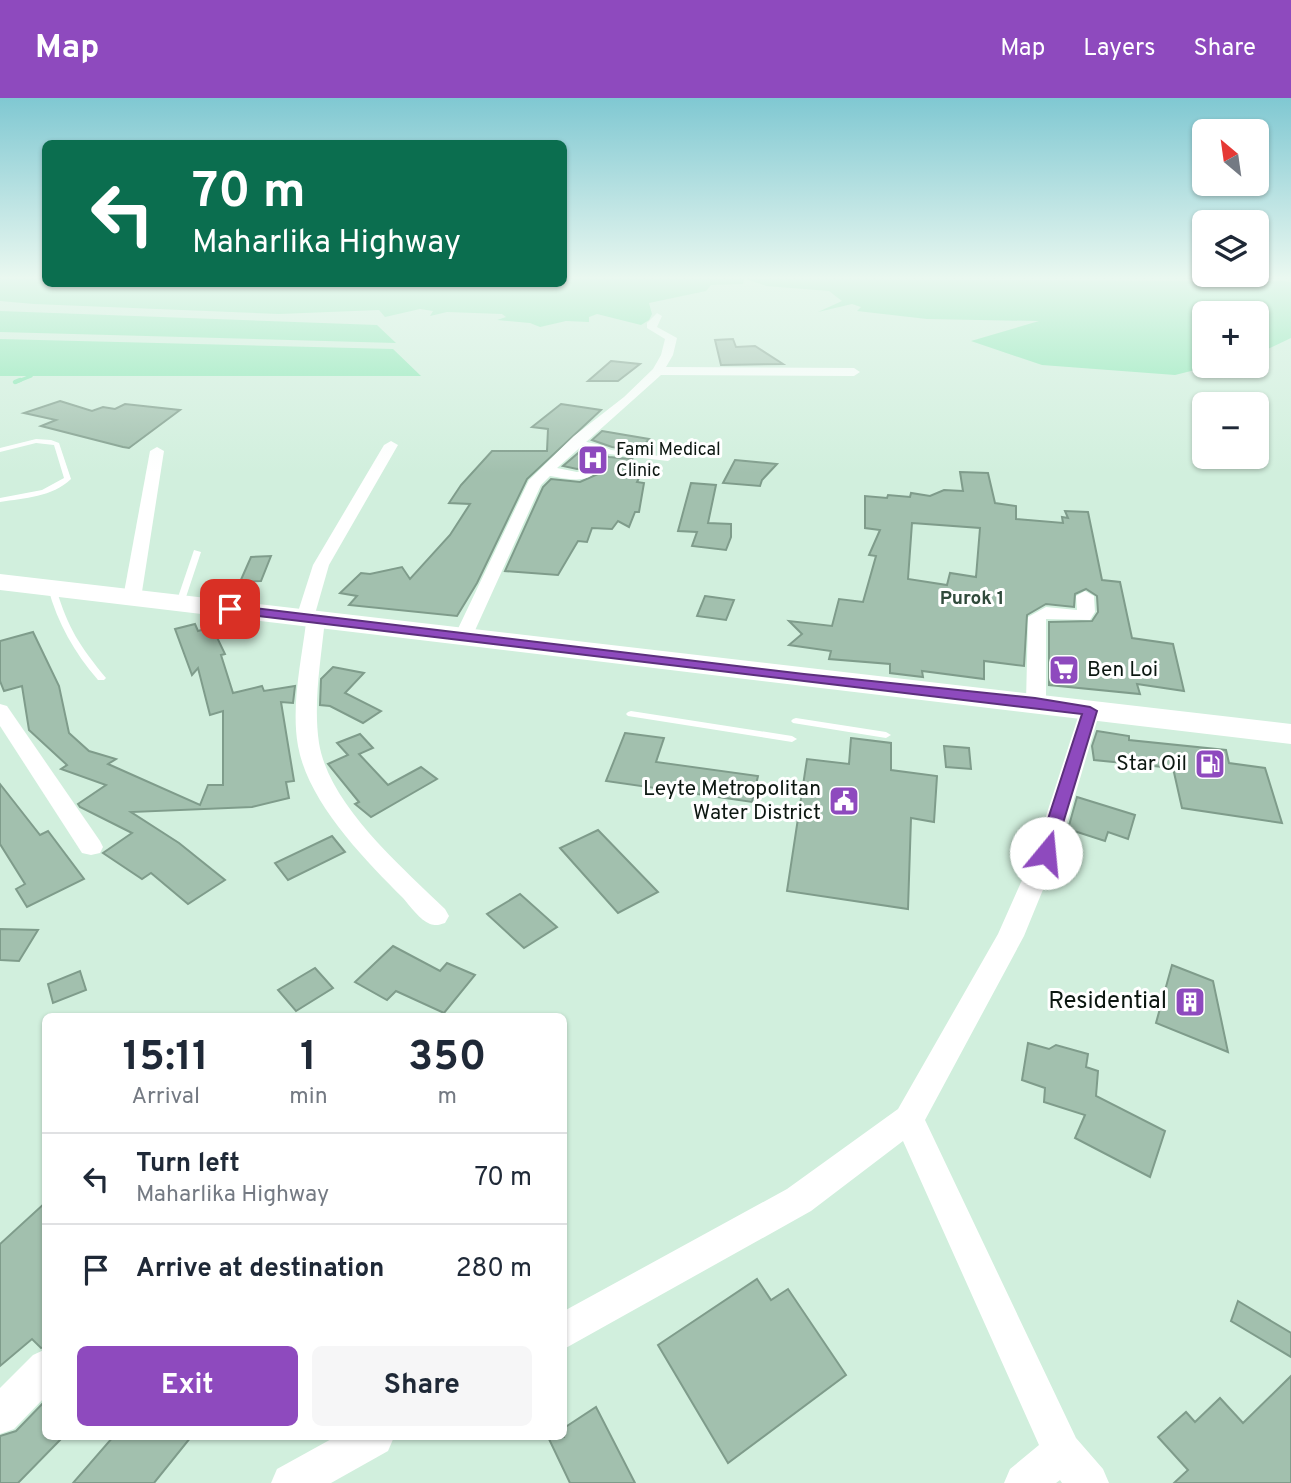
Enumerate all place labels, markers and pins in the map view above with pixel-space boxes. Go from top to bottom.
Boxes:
place label: Fami Medical Clinic [616,439,721,483]
hospital icon: Fami Medical Clinic [576,443,610,477]
pin [200,579,260,639]
supermarket icon: Ben Loi [1047,653,1081,687]
place label: Ben Loi [1087,657,1158,684]
fuel station icon: Star Oil [1193,747,1227,781]
place label: Star Oil [1116,751,1187,778]
place label: Leyte Metropolitan Water District [643,776,821,827]
public building icon: Leyte Metropolitan Water District [827,784,861,818]
building icon: Residential [1173,985,1207,1019]
place label: Residential [1048,987,1167,1017]

